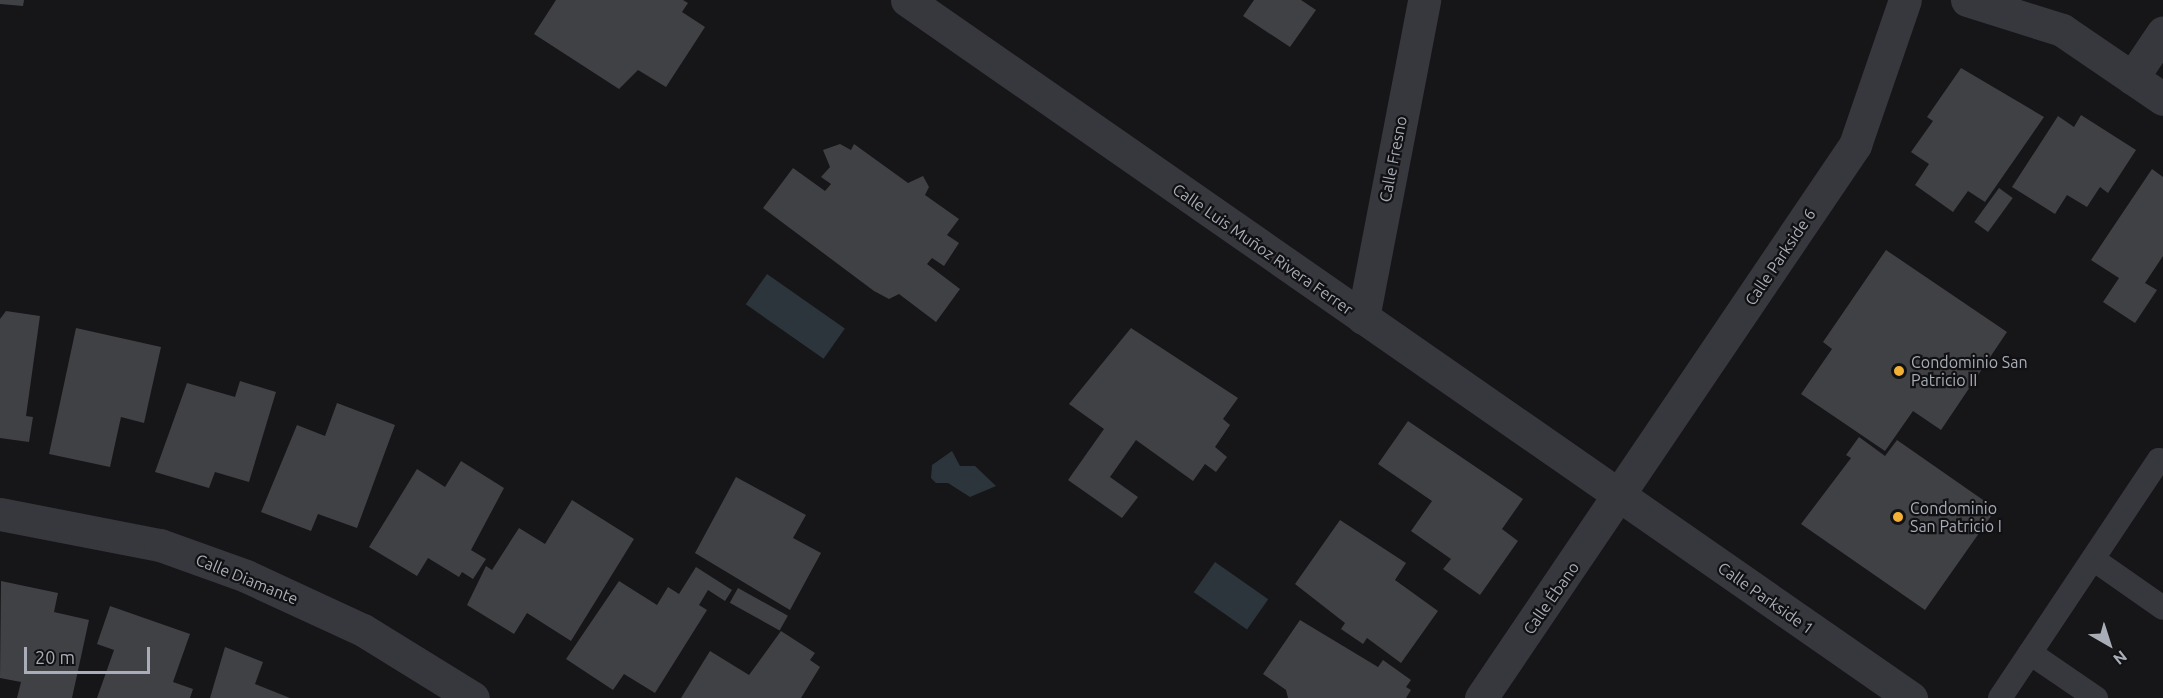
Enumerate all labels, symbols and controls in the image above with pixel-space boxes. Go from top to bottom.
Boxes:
street label: Calle Fresno [1375,114,1411,204]
street label: Calle Luis Muñoz Rivera Ferrer [1169,179,1357,319]
street label: Calle Parkside 6 [1741,205,1819,309]
place label: Condominio San Patricio II [1911,352,2028,390]
marker: Condominio San Patricio II [1892,364,1906,378]
place label: Condominio San Patricio I [1910,498,2002,536]
marker: Condominio San Patricio I [1891,510,1905,524]
street label: Calle Diamante [193,550,301,608]
street label: Calle Ébano [1519,558,1583,638]
street label: Calle Parkside 1 [1714,558,1818,638]
north arrow [2079,614,2139,674]
scale bar [27,635,153,673]
text: 20 m [35,647,75,667]
text: N [2110,647,2131,669]

